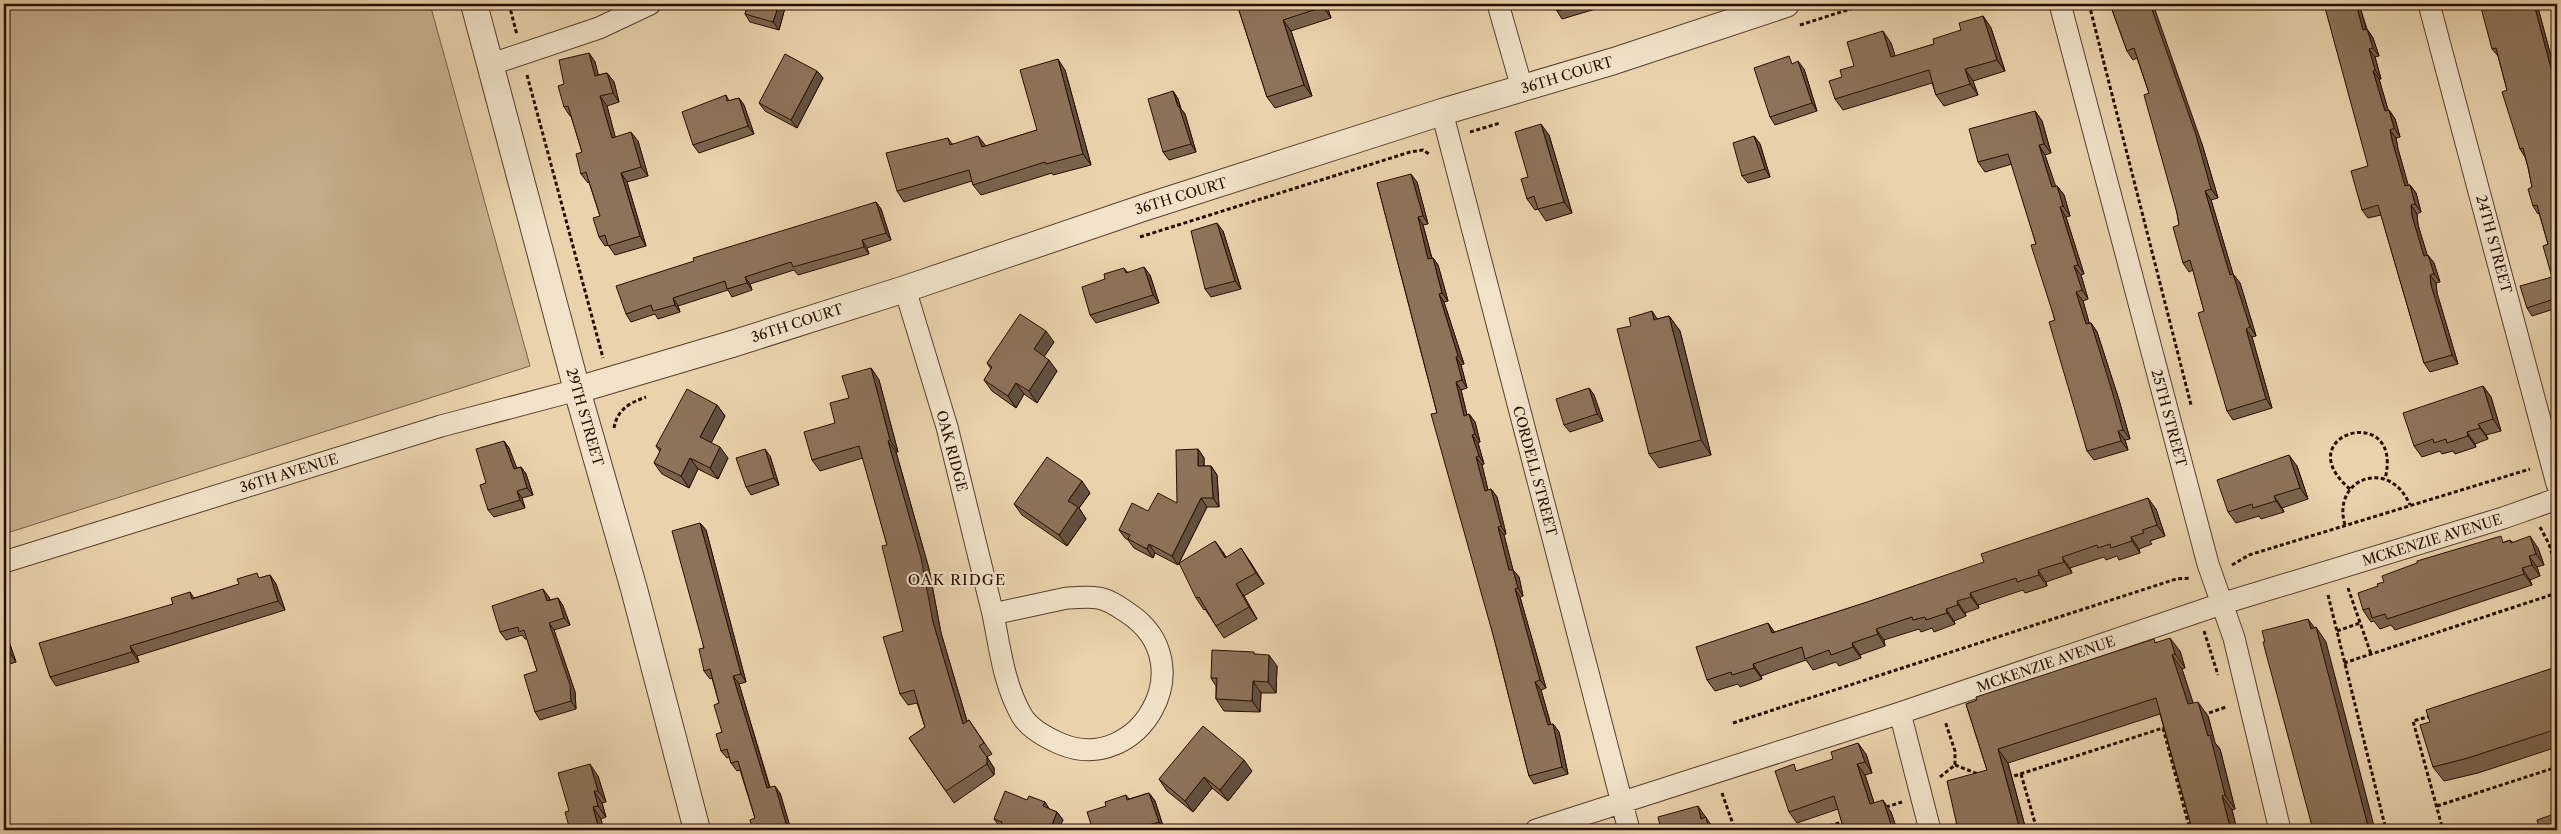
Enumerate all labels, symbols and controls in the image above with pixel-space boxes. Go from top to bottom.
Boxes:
street label: 36TH COURT [1519,52,1616,98]
street label: 36TH COURT [1133,173,1230,219]
street label: 24TH STREET [2472,193,2516,296]
street label: 36TH COURT [749,300,846,346]
street label: 29TH STREET [562,366,608,469]
street label: 25TH STREET [2147,367,2191,469]
street label: CORDELL STREET [1509,404,1561,539]
street label: OAK RIDGE [932,408,972,494]
street label: 36TH AVENUE [237,449,341,497]
street label: MCKENZIE AVENUE [2360,510,2504,570]
district label: OAK RIDGE [908,570,1006,589]
street label: MCKENZIE AVENUE [1974,632,2118,696]

